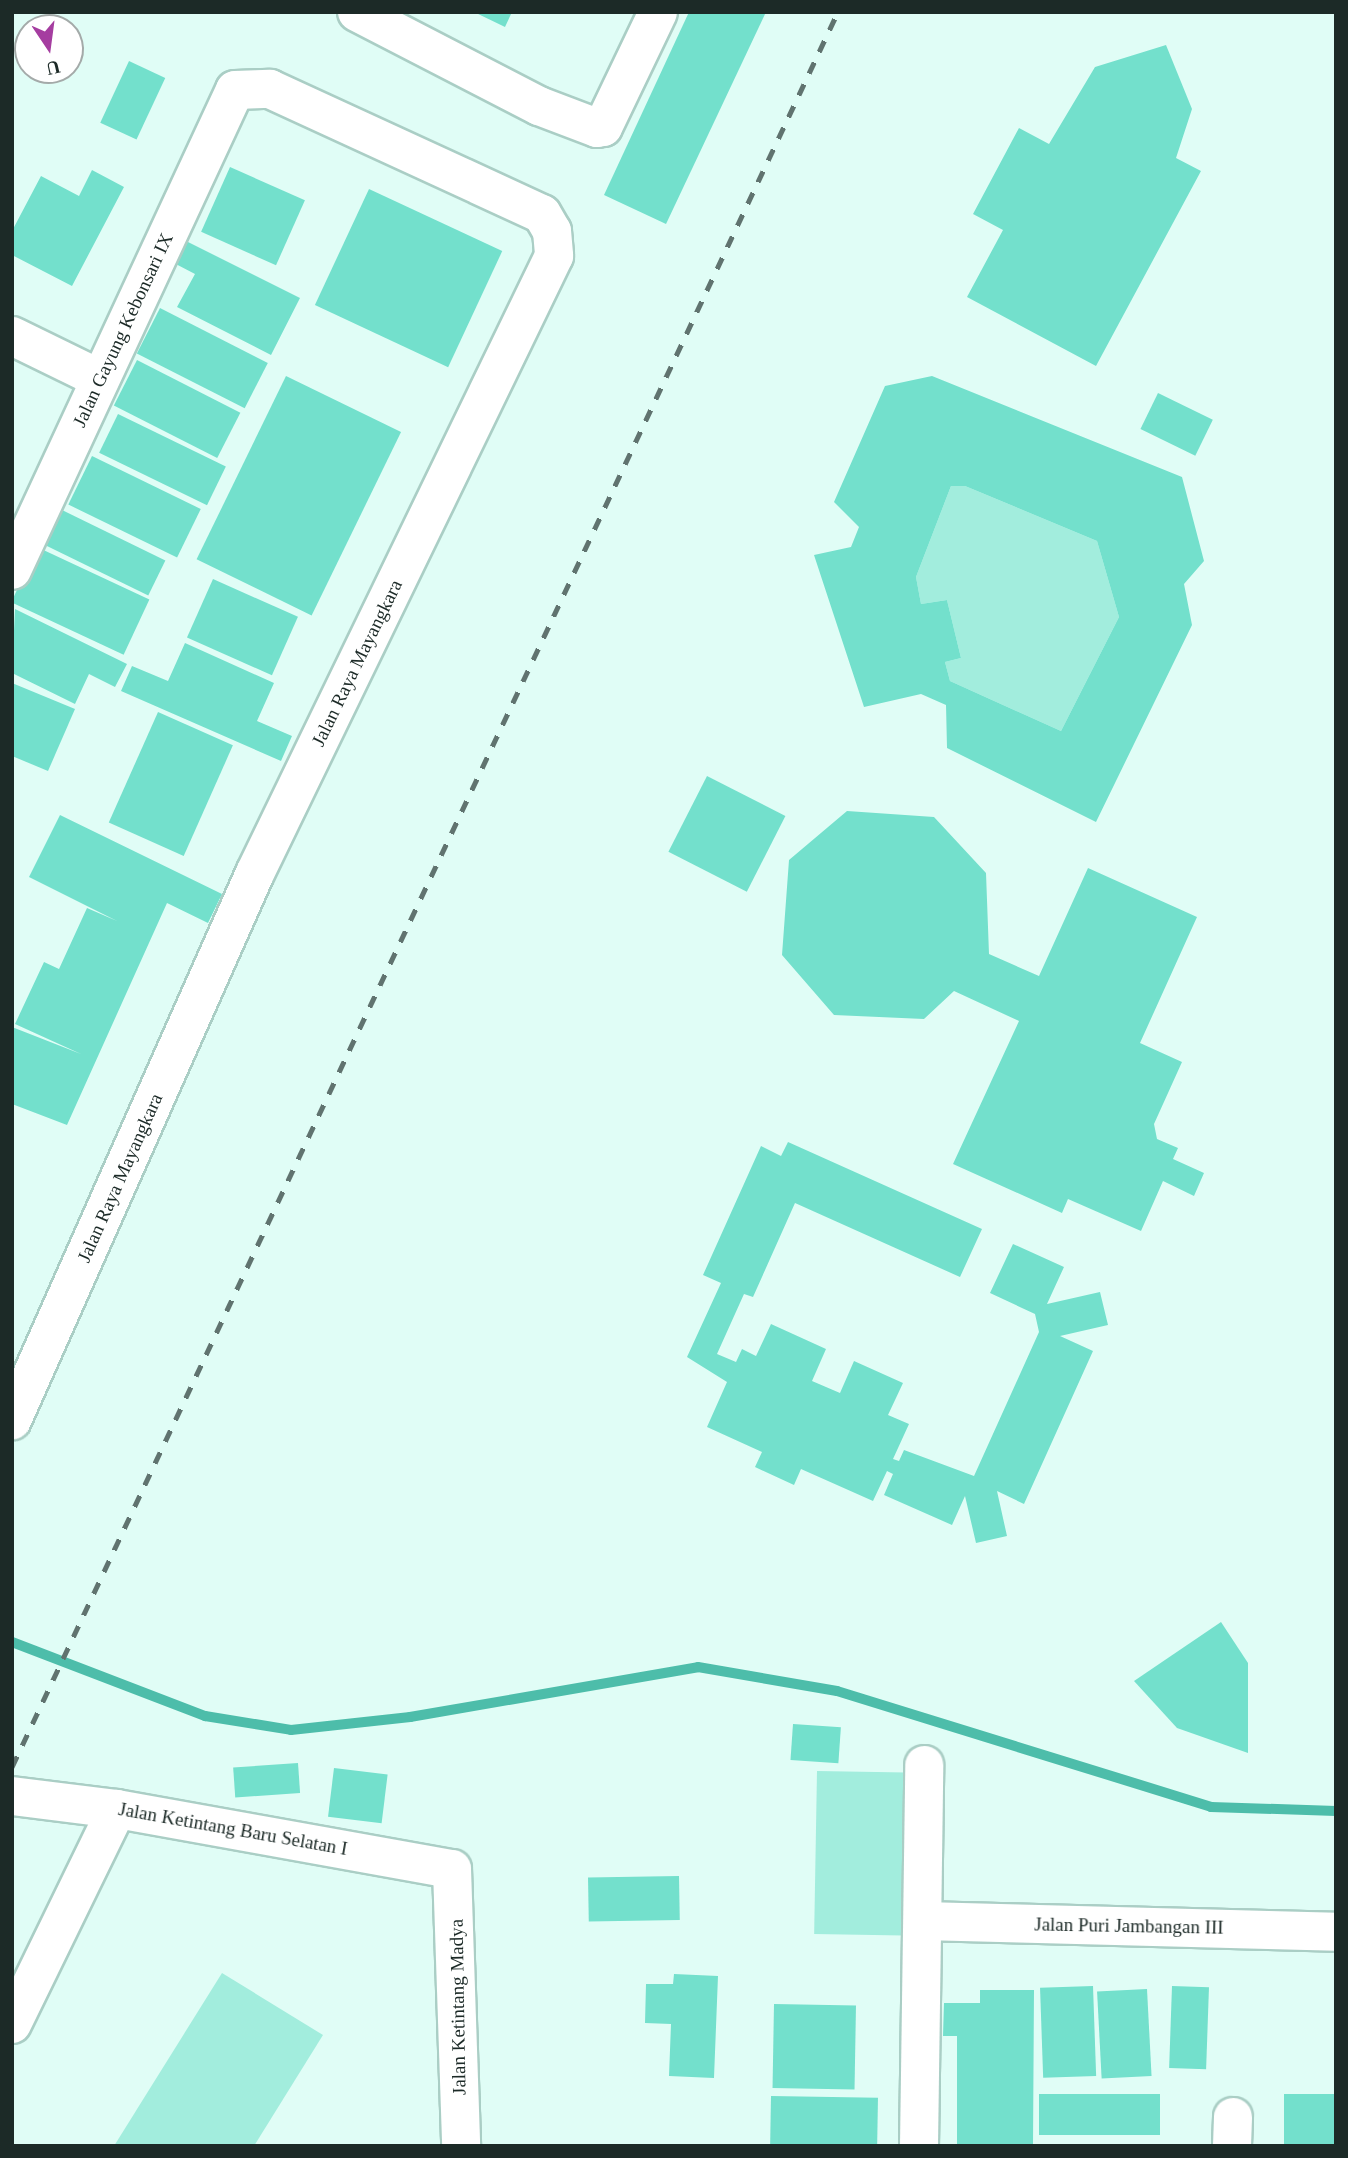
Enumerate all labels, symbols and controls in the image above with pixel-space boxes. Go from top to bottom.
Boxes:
north arrow [14,14,84,84]
text: U [44,56,62,80]
street label: Jalan Gayung Kebonsari IX [68,229,178,431]
street label: Jalan Raya Mayangkara [307,576,407,750]
street label: Jalan Raya Mayangkara [72,1090,168,1266]
street label: Jalan Ketintang Baru Selatan I [117,1798,349,1860]
street label: Jalan Puri Jambangan III [1034,1913,1224,1939]
street label: Jalan Ketintang Madya [445,1919,471,2095]

